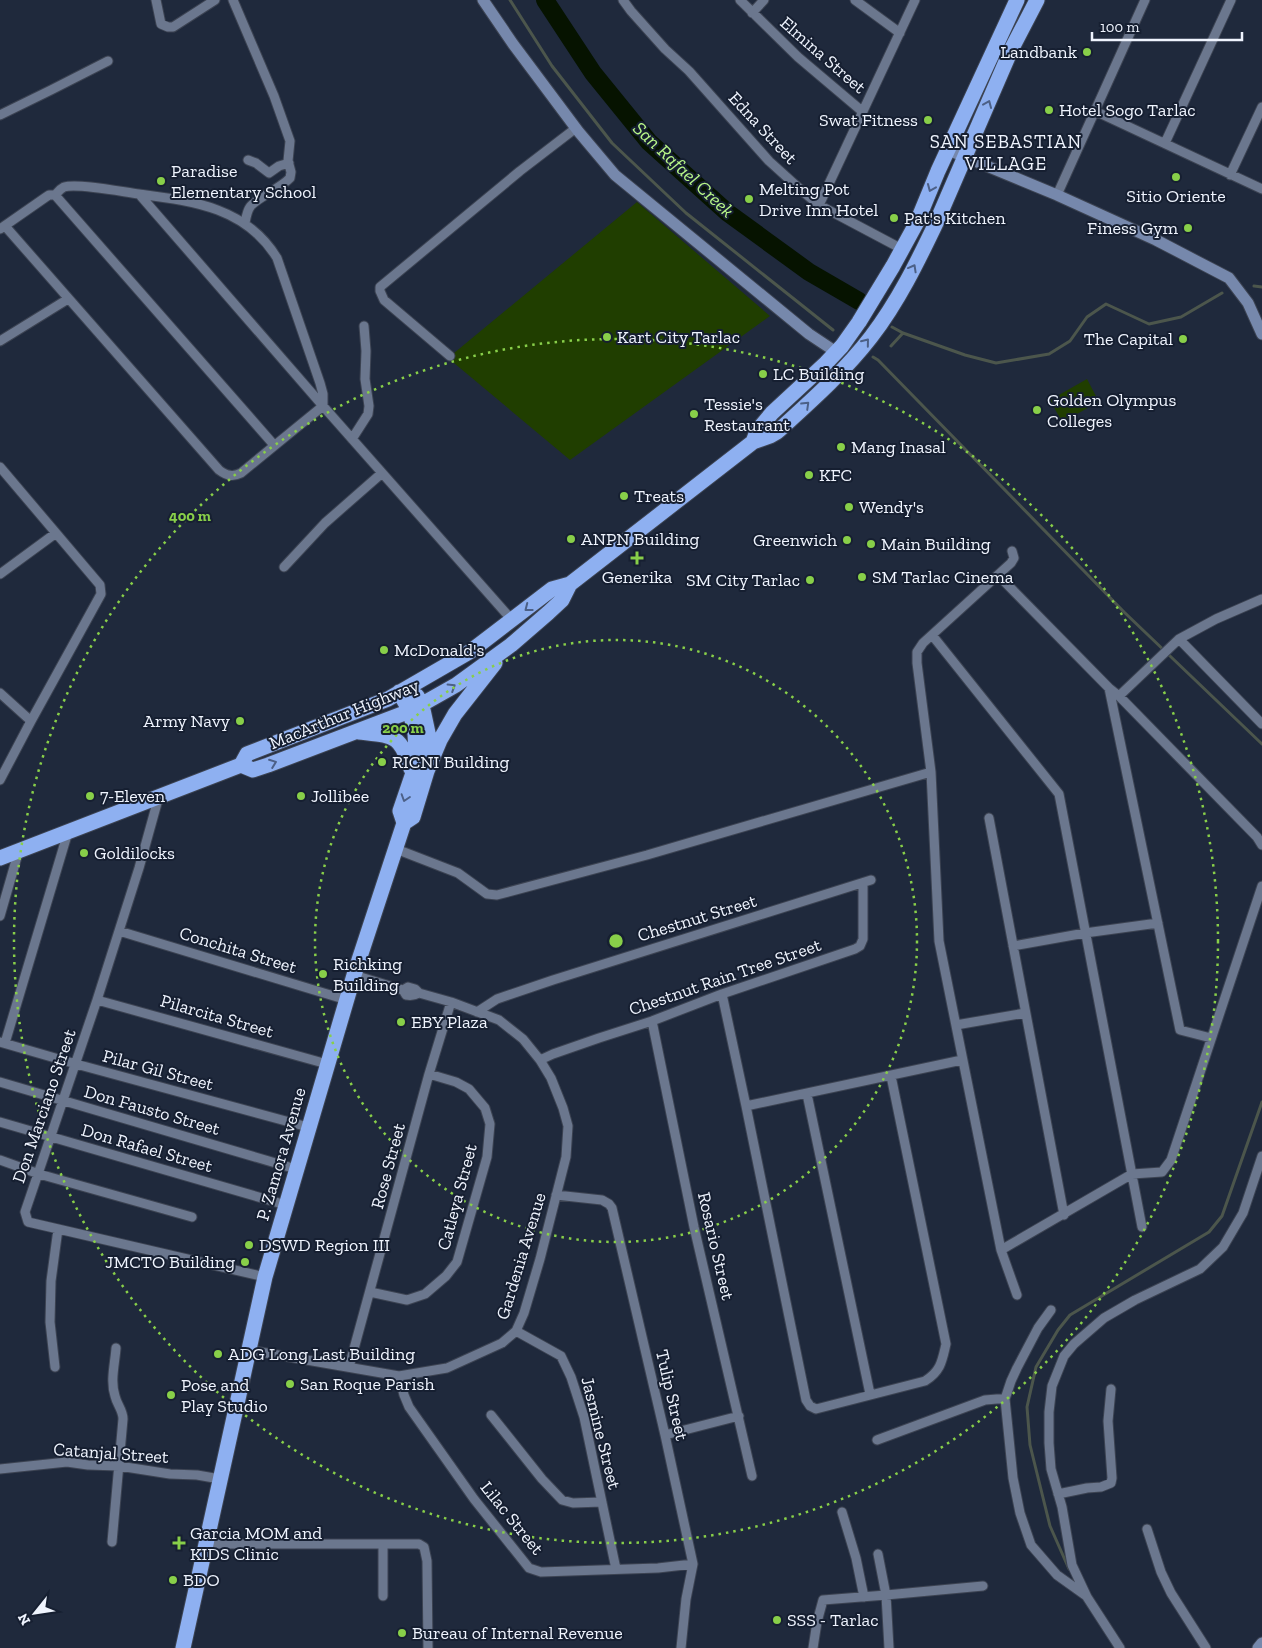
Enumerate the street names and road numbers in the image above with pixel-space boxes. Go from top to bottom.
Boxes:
street label: Elmina Street [776,12,871,98]
street label: Edna Street [724,87,802,169]
street label: MacArthur Highway [266,674,423,754]
street label: Chestnut Street [635,889,759,947]
street label: Conchita Street [177,922,300,978]
street label: Chestnut Rain Tree Street [626,934,824,1020]
street label: Pilarcita Street [158,989,276,1043]
street label: Don Marciano Street [7,1026,81,1186]
street label: Pilar Gil Street [100,1045,216,1095]
street label: Don Fausto Street [82,1080,223,1140]
street label: P. Zamora Avenue [251,1085,311,1223]
street label: Don Rafael Street [79,1119,215,1177]
street label: Rose Street [366,1120,410,1211]
street label: Catleya Street [432,1141,482,1253]
street label: Gardenia Avenue [491,1190,551,1322]
street label: Rosario Street [693,1190,739,1302]
street label: Tulip Street [651,1347,693,1443]
street label: Jasmine Street [576,1374,626,1492]
street label: Catanjal Street [53,1438,170,1468]
street label: Lilac Street [476,1477,548,1559]

